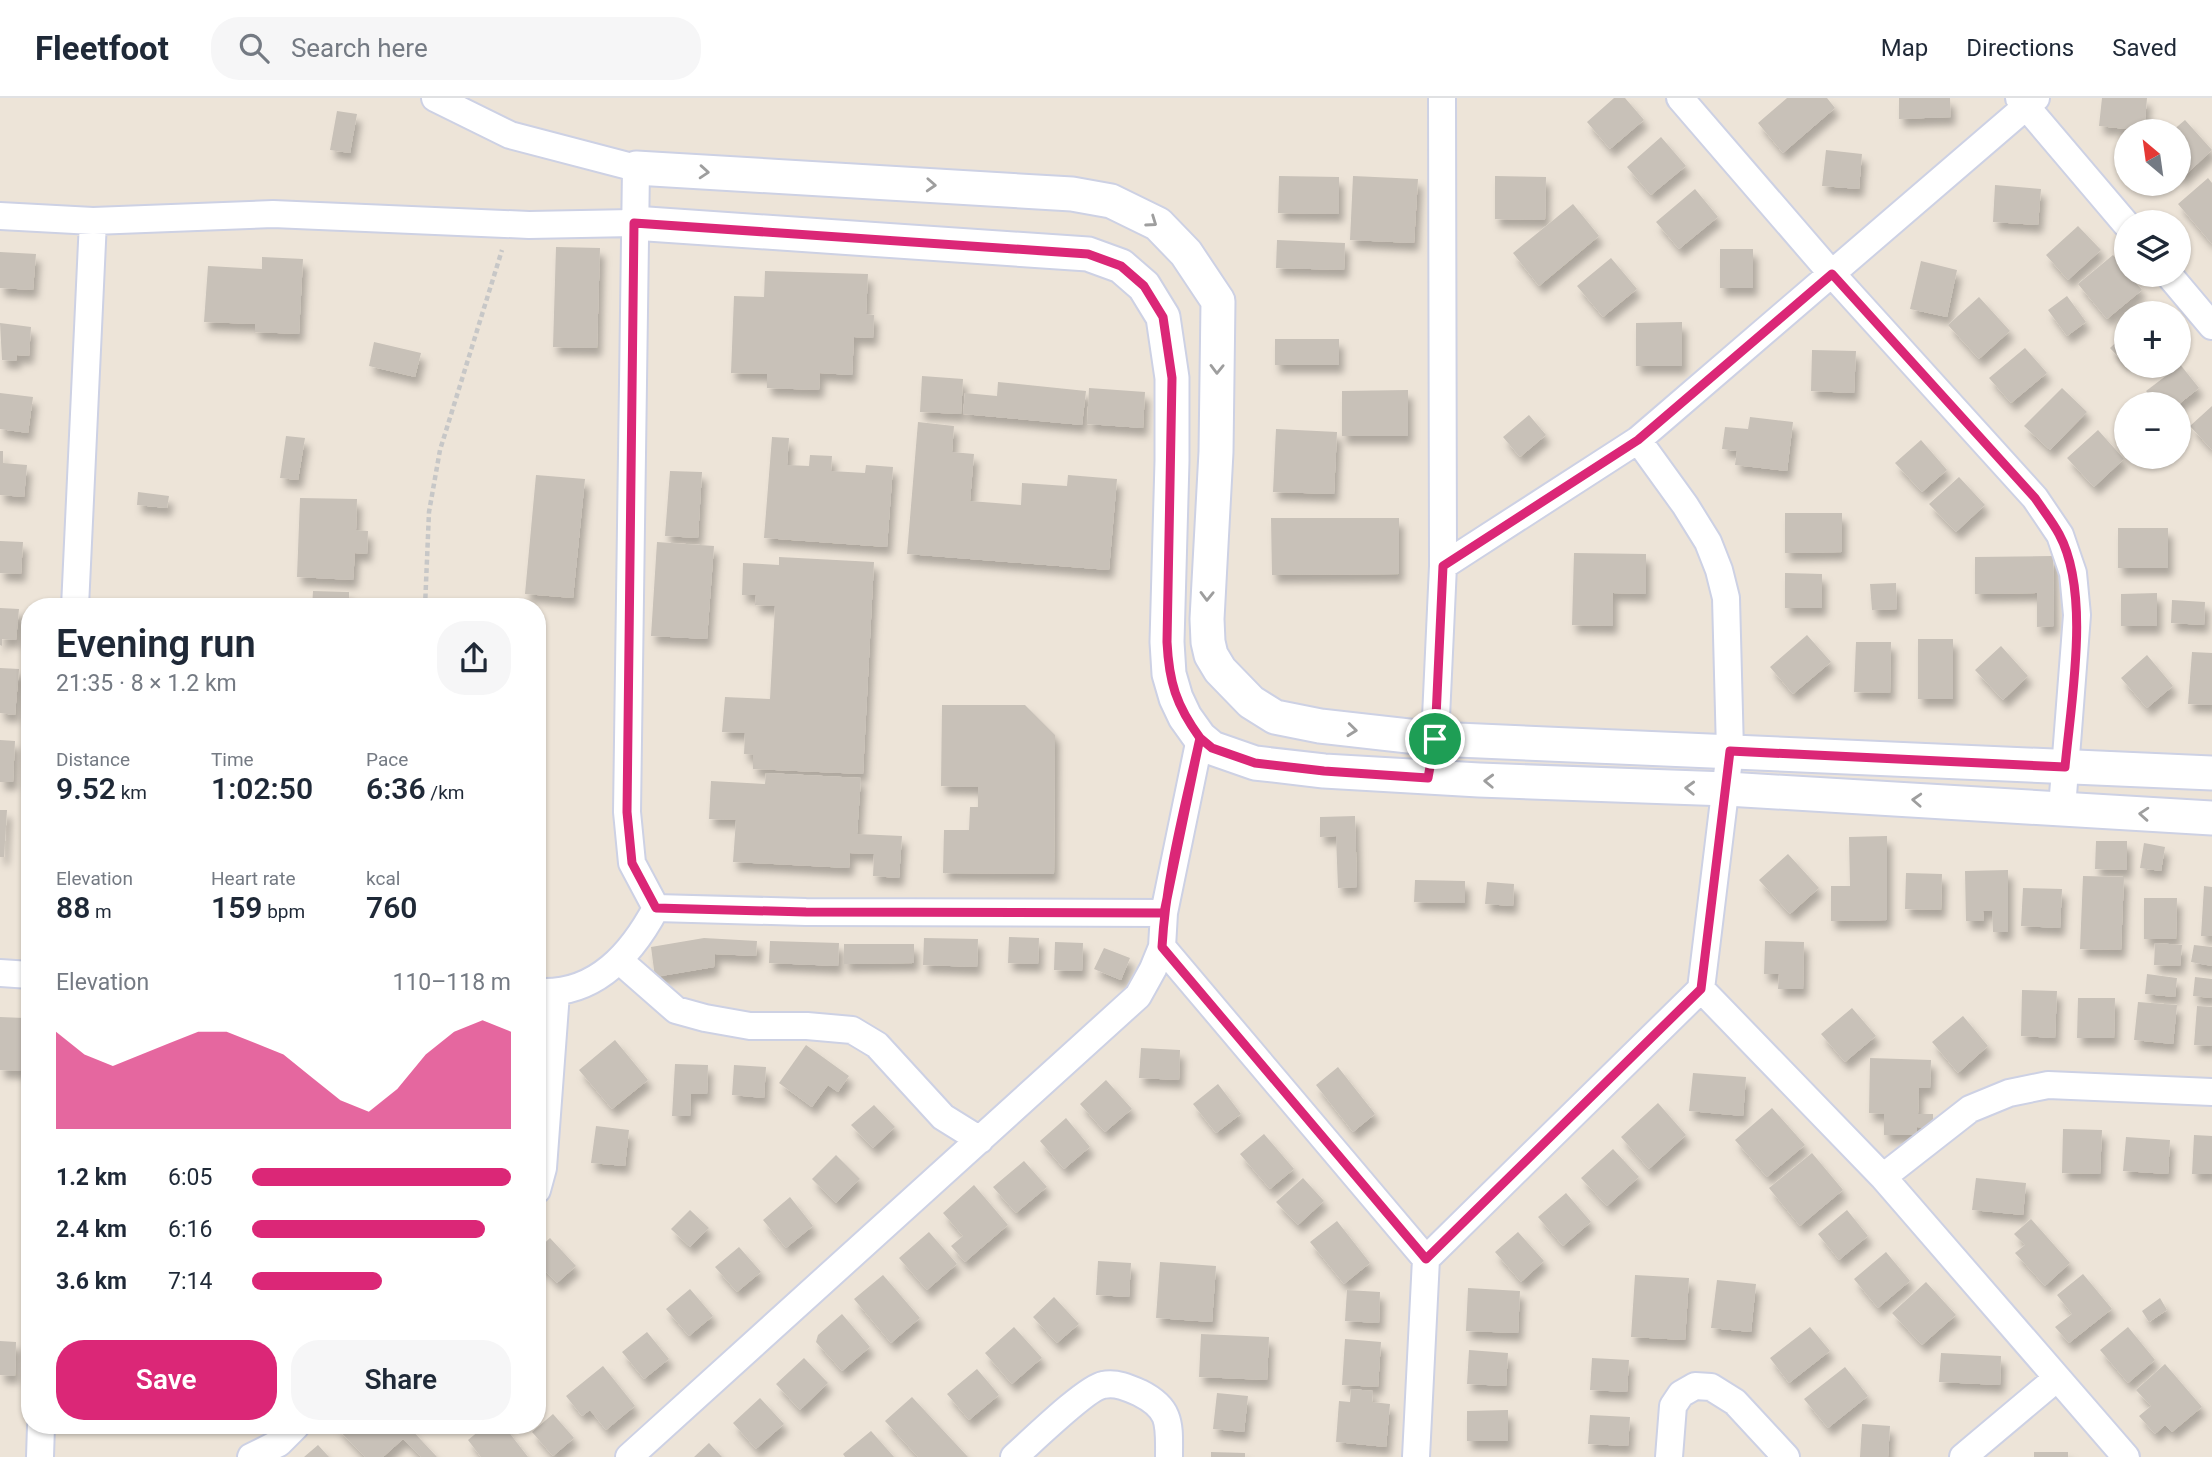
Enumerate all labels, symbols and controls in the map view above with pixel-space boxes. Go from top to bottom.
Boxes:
search box [211,17,701,80]
text: Fleetfoot [35,29,169,68]
icon: search [235,29,273,67]
text: Search here [291,33,428,63]
text: Map [1881,34,1928,62]
text: Directions [1966,34,2074,62]
text: Saved [2112,34,2177,62]
north arrow [2114,119,2191,196]
map controls [2114,119,2191,469]
one-way arrow [699,164,710,179]
one-way arrow [926,177,937,192]
button: layers [2114,210,2191,287]
one-way arrow [1144,214,1157,226]
button: + [2114,301,2191,378]
one-way arrow [1209,364,1225,375]
button: − [2114,392,2191,469]
one-way arrow [1200,591,1215,602]
button: share [437,621,511,695]
text: Evening run [56,622,256,666]
text: 21:35 · 8 × 1.2 km [56,670,237,697]
pin [1405,709,1465,769]
icon: arrive [1416,720,1454,758]
one-way arrow [1346,722,1358,737]
text: Distance [56,748,130,771]
text: Time [211,748,254,771]
text: Pace [366,748,408,771]
text: 9.52 [56,771,116,806]
text: 1:02:50 [211,771,313,806]
text: 6:36 [366,771,426,806]
one-way arrow [1483,773,1494,788]
one-way arrow [1684,780,1695,795]
text: km [116,781,147,804]
text: /km [426,781,464,804]
one-way arrow [1911,792,1922,807]
one-way arrow [2138,806,2149,821]
text: Elevation [56,867,133,890]
text: Heart rate [211,867,296,890]
text: kcal [366,867,400,890]
text: 88 [56,890,90,925]
text: 159 [211,890,262,925]
text: 760 [366,890,417,925]
text: m [90,900,112,923]
text: bpm [262,900,305,923]
text: Elevation [56,969,149,996]
text: 110–118 m [392,969,511,996]
text: 1.2 km [56,1164,127,1191]
text: 6:05 [168,1164,212,1191]
text: 2.4 km [56,1216,127,1243]
text: 6:16 [168,1216,212,1243]
text: 3.6 km [56,1268,127,1295]
text: 7:14 [168,1268,212,1295]
button: Save [56,1340,277,1420]
button: Share [291,1340,511,1420]

